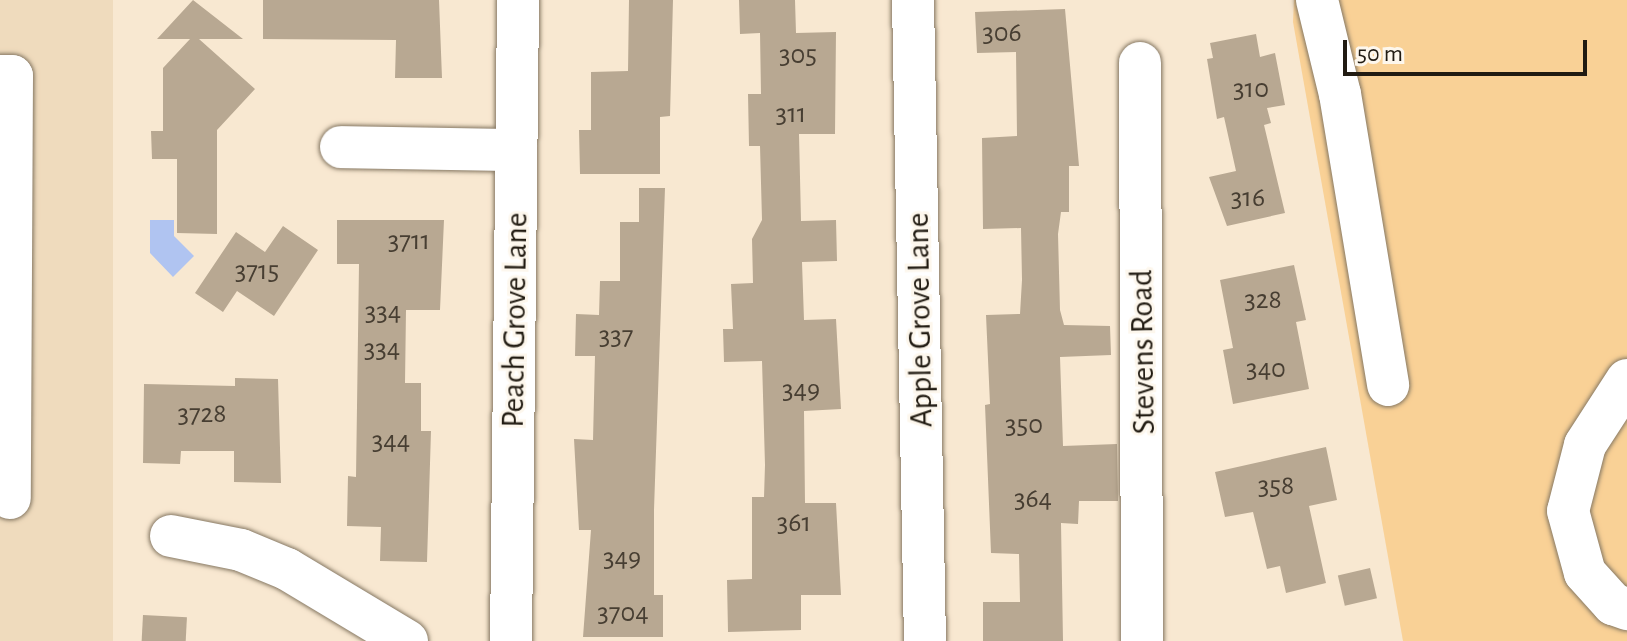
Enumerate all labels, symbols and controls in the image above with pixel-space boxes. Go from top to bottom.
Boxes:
house number: 306 [982,16,1022,50]
scale bar [1347,24,1591,74]
house number: 305 [779,38,817,72]
text: 50 m [1357,42,1403,66]
house number: 310 [1233,72,1269,106]
house number: 311 [776,97,806,131]
house number: 316 [1231,181,1265,215]
street label: Peach Grove Lane [494,212,536,428]
street label: Apple Grove Lane [899,212,941,428]
house number: 3711 [388,224,430,258]
house number: 3715 [235,254,279,288]
street label: Stevens Road [1122,269,1164,435]
house number: 328 [1244,283,1282,317]
house number: 334 [365,295,401,329]
house number: 337 [599,319,633,353]
house number: 334 [364,332,400,366]
house number: 340 [1246,352,1286,386]
house number: 349 [782,373,820,407]
house number: 3728 [177,397,227,431]
house number: 350 [1005,408,1043,442]
house number: 344 [372,424,410,458]
house number: 358 [1258,469,1294,503]
house number: 364 [1014,482,1052,516]
house number: 361 [777,506,811,540]
house number: 349 [603,541,641,575]
house number: 3704 [597,596,649,630]

